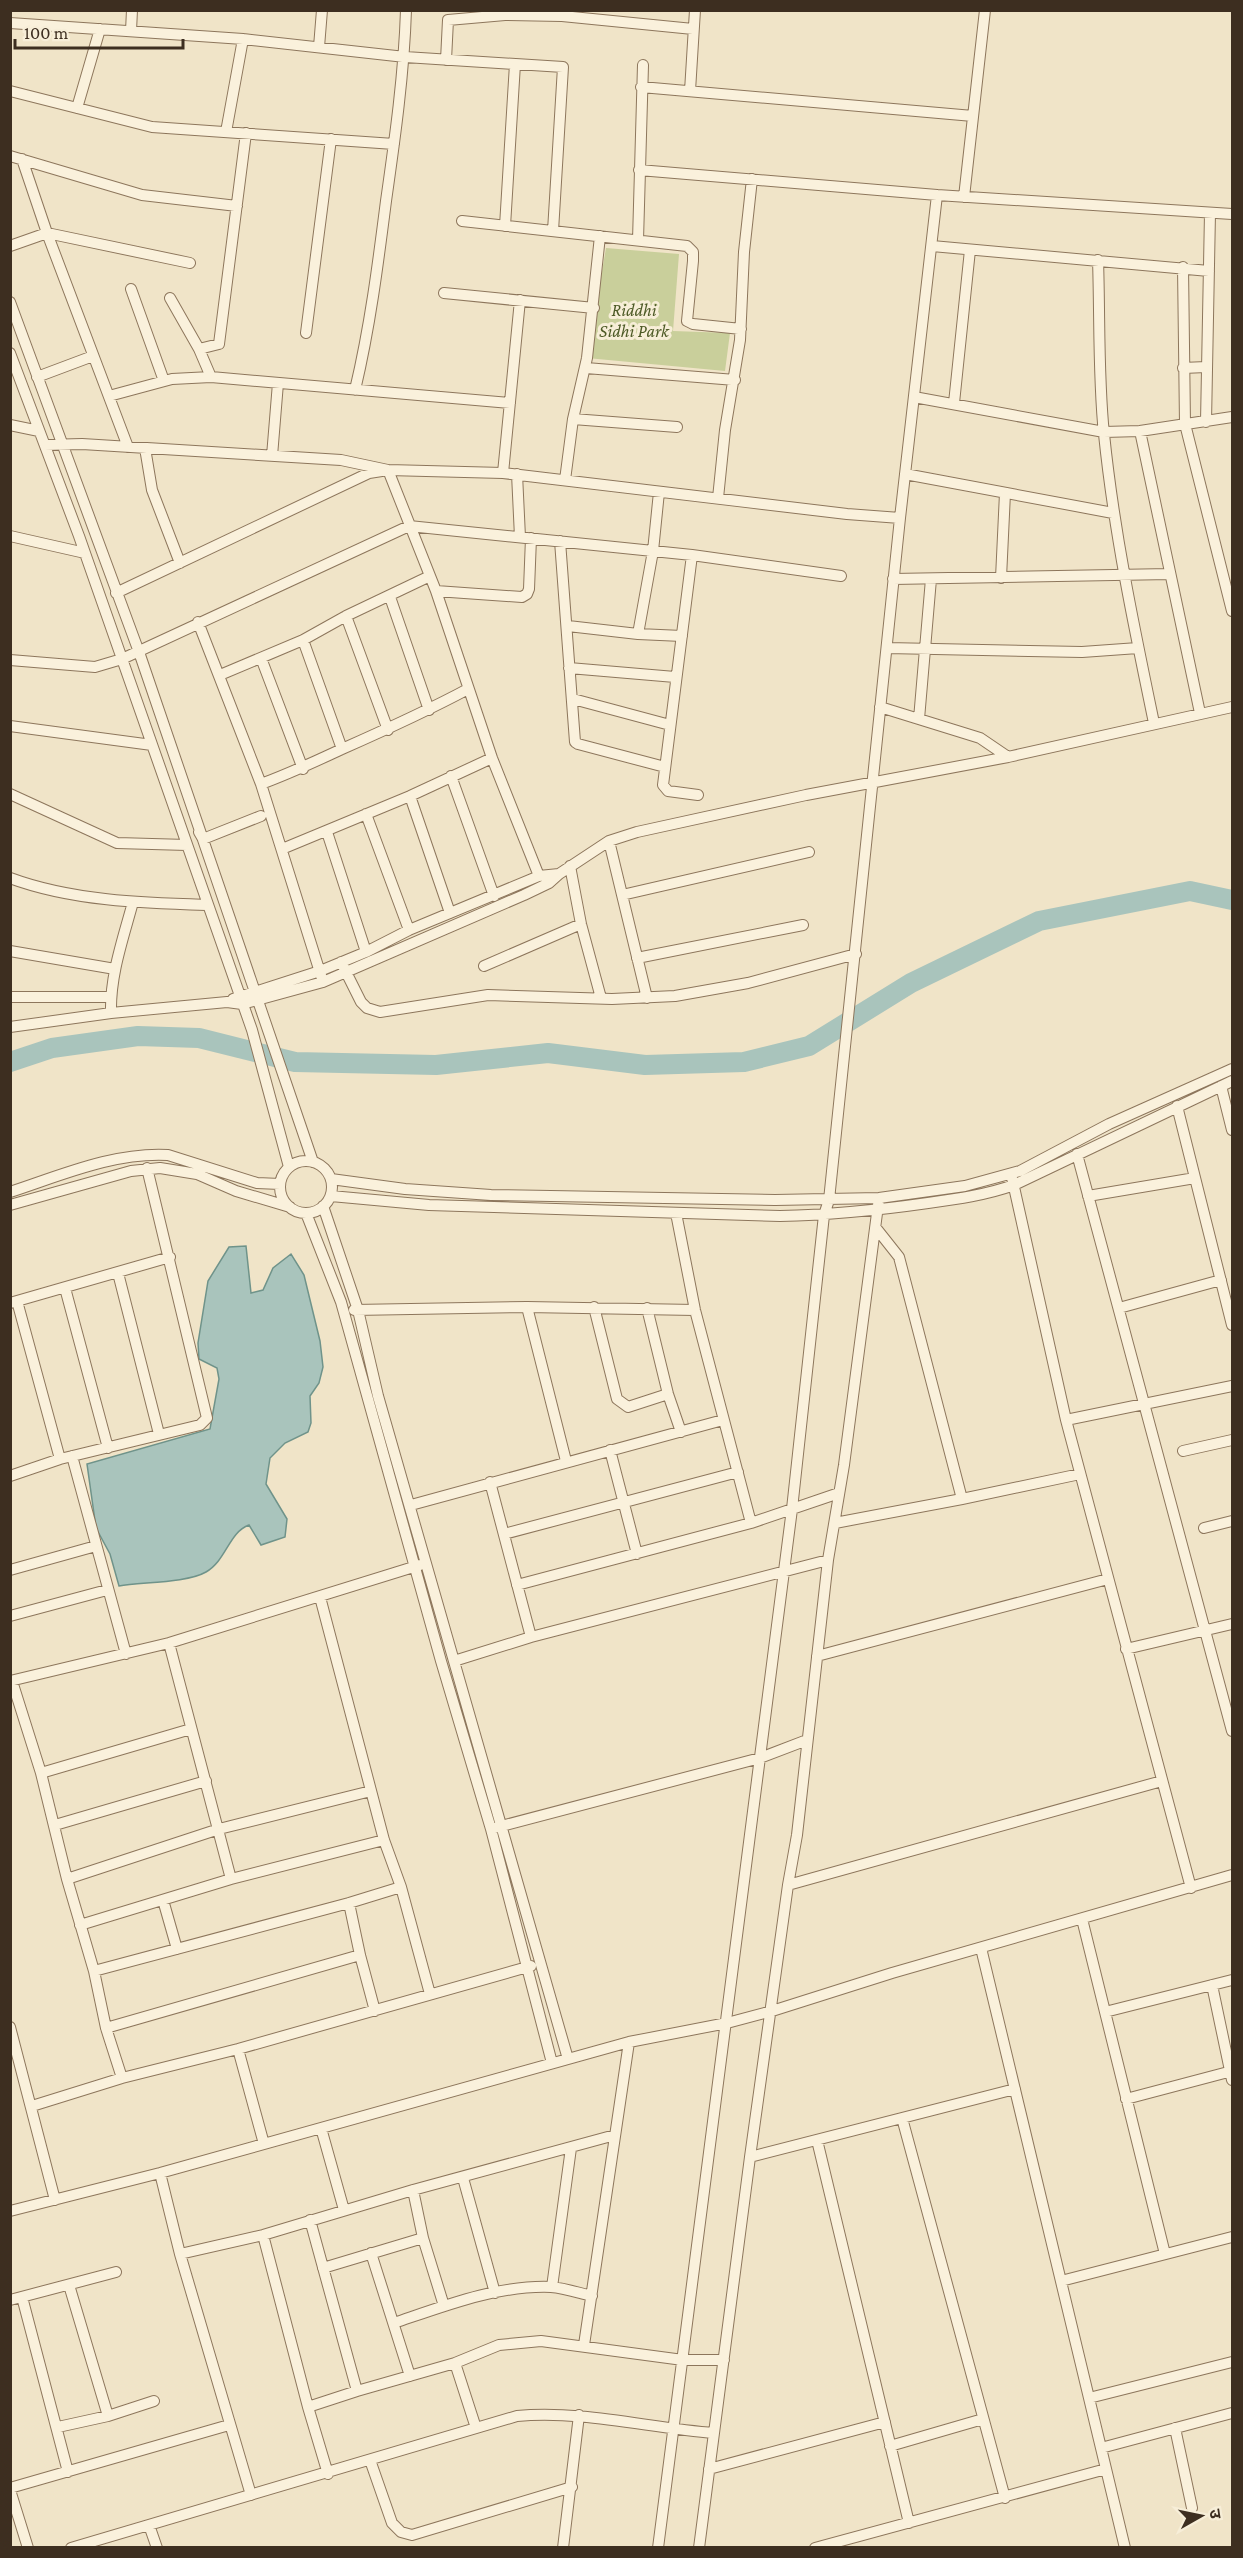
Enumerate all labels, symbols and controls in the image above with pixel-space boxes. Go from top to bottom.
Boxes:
scale bar [15,12,183,50]
text: 100 m [24,23,69,43]
park label: Riddhi Sidhi Park [599,300,670,341]
north arrow [1171,2486,1231,2546]
text: उ [1206,2508,1225,2520]

